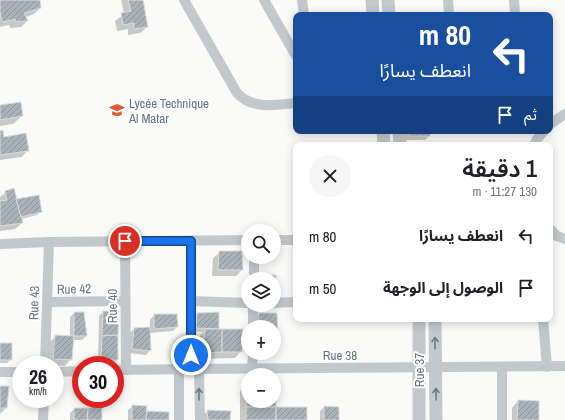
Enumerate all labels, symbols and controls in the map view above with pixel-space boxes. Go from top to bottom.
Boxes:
text: 80 m [419,16,471,54]
icon: left [485,28,537,80]
text: انعطف يسارًا [379,58,471,83]
place label: Lycée Technique Al Matar [128,95,209,127]
school or university icon: Lycée Technique Al Matar [108,101,126,119]
icon: arrive [494,104,516,126]
text: ثم [524,104,537,125]
text: 1 دقيقة [462,152,537,184]
button: close [309,155,351,197]
text: 130 m · 11:27 [473,183,537,200]
pin [108,224,142,258]
map controls [241,224,281,408]
button: search [241,224,281,264]
text: انعطف يسارًا [419,225,503,246]
icon: left [515,225,537,247]
text: 80 m [309,226,336,247]
icon: arrive [114,230,136,252]
button: layers [241,272,281,312]
text: الوصول إلى الوجهة [383,277,503,298]
icon: arrive [515,277,537,299]
text: 50 m [309,278,336,299]
street label: Rue 42 [57,280,91,298]
street label: Rue 43 [25,285,43,320]
street label: Rue 40 [104,289,121,323]
button: + [241,320,281,360]
position arrow [170,334,212,376]
one-way arrow [431,337,439,350]
street label: Rue 38 [323,347,357,364]
street label: Rue 37 [411,353,428,387]
speed limit sign: 30 [72,356,124,408]
text: 26 [29,363,47,390]
button: − [241,368,281,408]
text: km/h [29,385,47,398]
one-way arrow [195,388,203,401]
one-way arrow [432,388,439,401]

